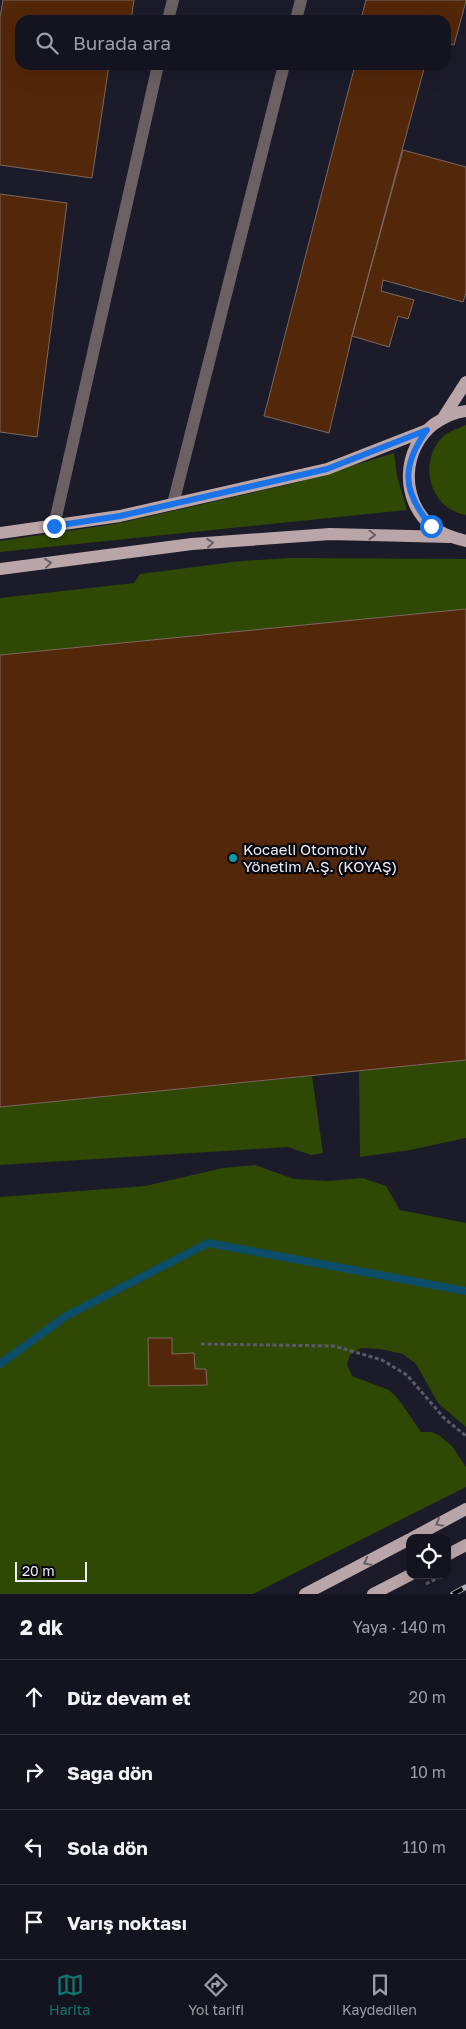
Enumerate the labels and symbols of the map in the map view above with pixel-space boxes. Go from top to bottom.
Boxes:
route end [43,515,66,538]
route start [420,515,443,538]
one-way arrow [368,530,376,541]
one-way arrow [206,537,214,548]
one-way arrow [44,558,53,568]
place label: Kocaeli Otomotiv Yönetim A.Ş. (KOYAŞ) [243,840,397,875]
marker: Kocaeli Otomotiv Yönetim A.Ş. (KOYAŞ) [227,852,239,864]
one-way arrow [435,1517,444,1527]
one-way arrow [363,1555,372,1565]
scale bar [15,1559,88,1582]

